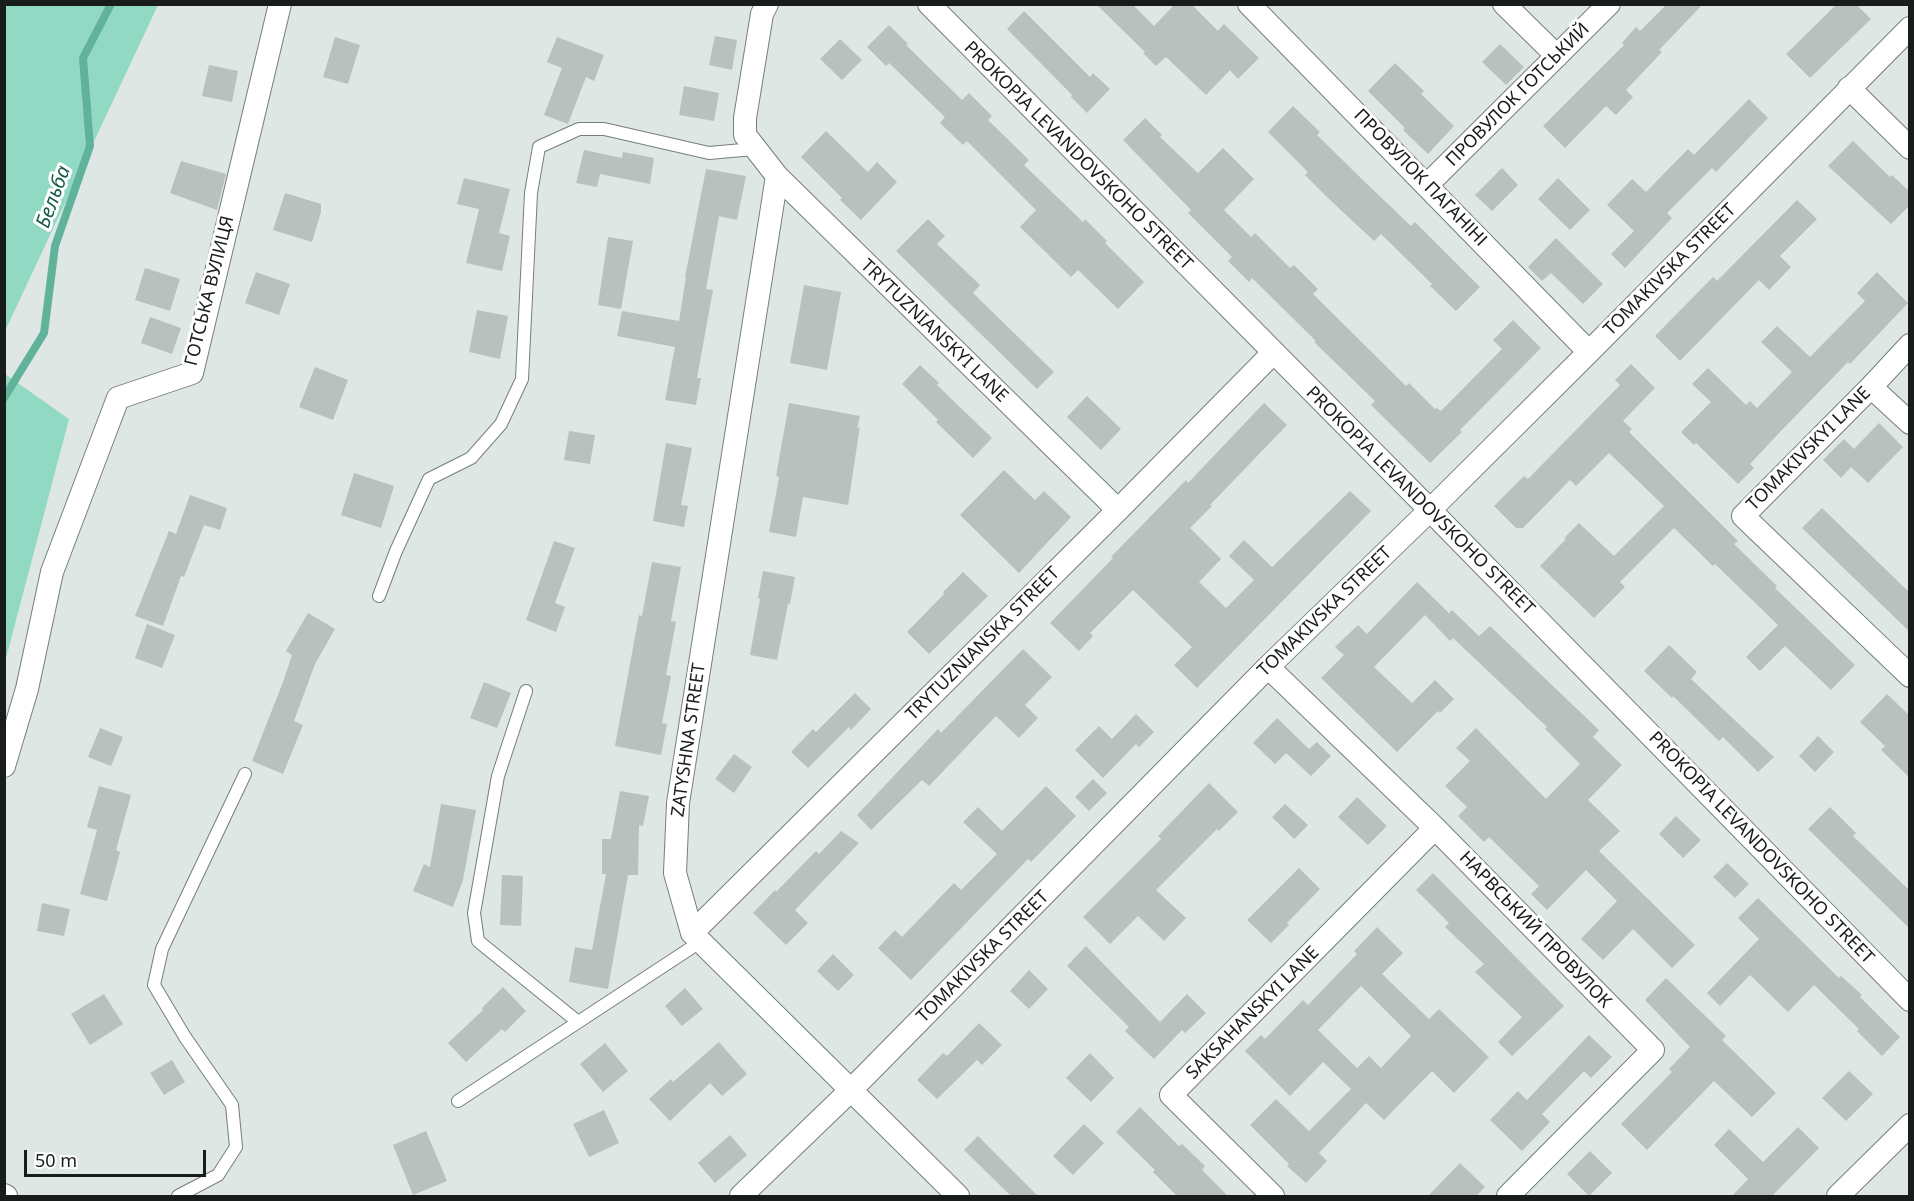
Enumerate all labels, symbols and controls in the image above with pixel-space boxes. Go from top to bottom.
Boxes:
street label: ПРОВУЛОК ГОТСЬКИЙ [1442,19,1594,171]
street label: PROKOPIA LEVANDOVSKOHO STREET [959,37,1197,275]
street label: ПРОВУЛОК ПАГАНІНІ [1349,105,1491,251]
water label: Бельба [32,163,76,231]
street label: TOMAKIVSKA STREET [1599,199,1741,341]
street label: ГОТСЬКА ВУЛИЦЯ [181,214,239,368]
street label: TRYTUZNIANSKYI LANE [856,255,1012,407]
street label: PROKOPIA LEVANDOVSKOHO STREET [1301,382,1539,620]
street label: TOMAKIVSKYI LANE [1743,383,1875,515]
street label: TOMAKIVSKA STREET [1254,542,1396,682]
street label: TRYTUZNIANSKA STREET [902,563,1064,725]
street label: ZATYSHNA STREET [668,662,710,818]
street label: PROKOPIA LEVANDOVSKOHO STREET [1644,727,1878,969]
street label: НАРВСЬКИЙ ПРОВУЛОК [1454,847,1616,1013]
street label: TOMAKIVSKA STREET [912,886,1054,1028]
street label: SAKSAHANSKYI LANE [1182,942,1324,1084]
scale bar [27,1138,208,1176]
text: 50 m [35,1148,77,1172]

